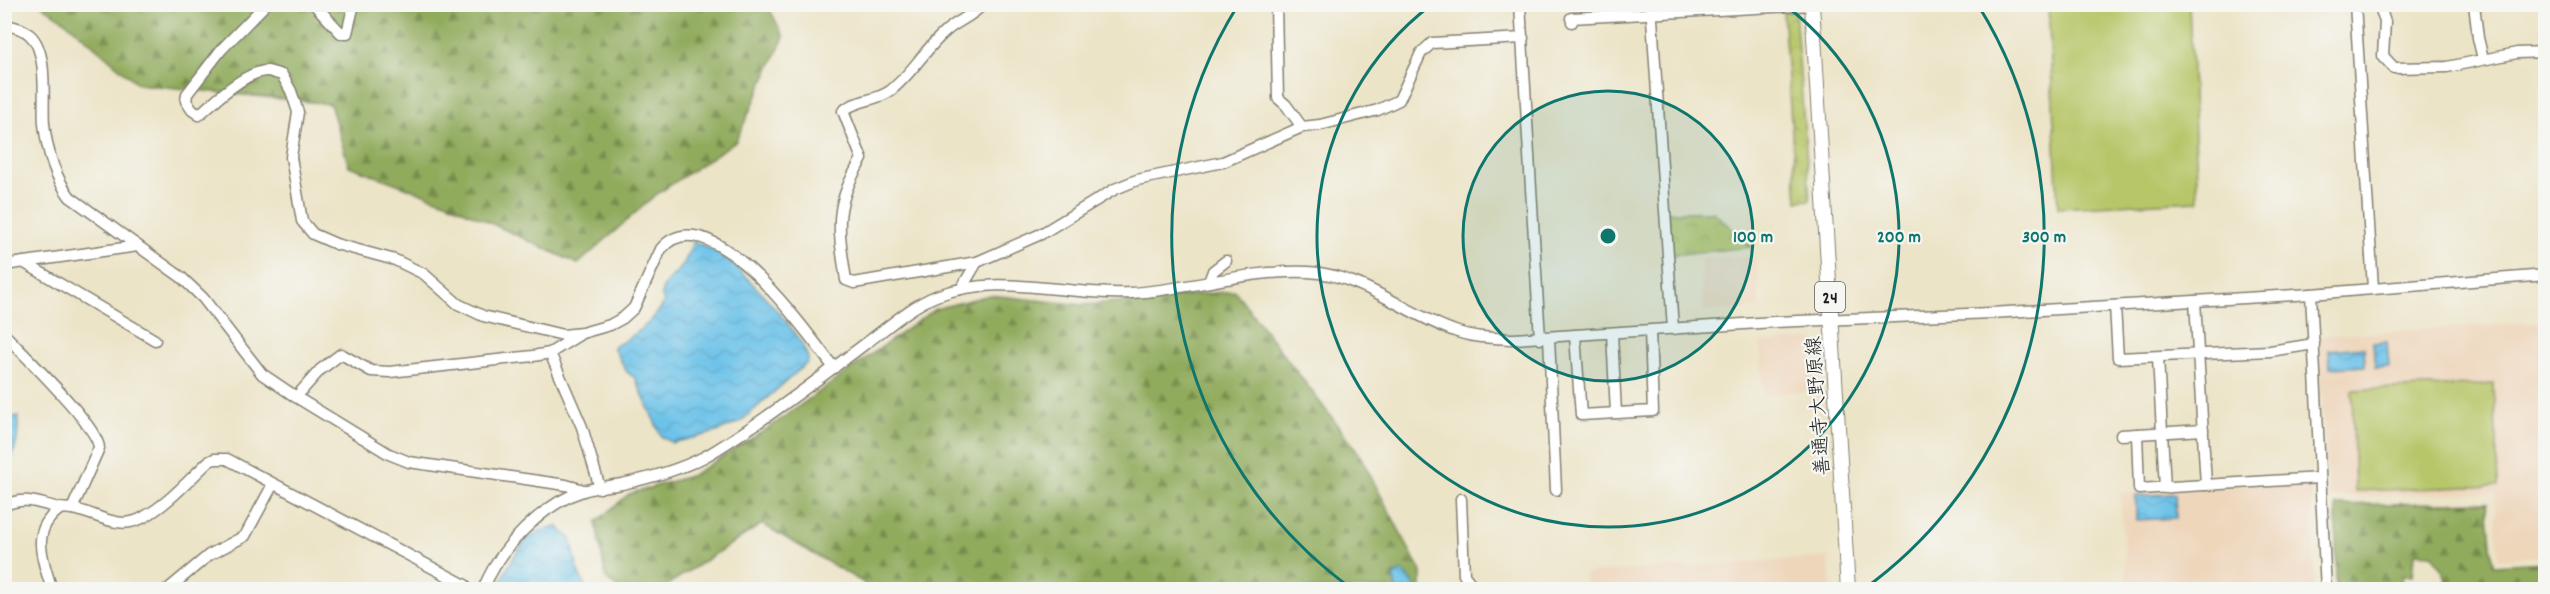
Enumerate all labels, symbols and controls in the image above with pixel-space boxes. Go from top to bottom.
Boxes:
centre of rings [1598,226,1618,246]
text: 100 m [1733,226,1773,251]
text: 200 m [1877,226,1921,251]
text: 300 m [2022,226,2066,251]
road number: 24 [1815,282,1845,312]
street label: 善通寺大野原線 [1801,335,1839,477]

